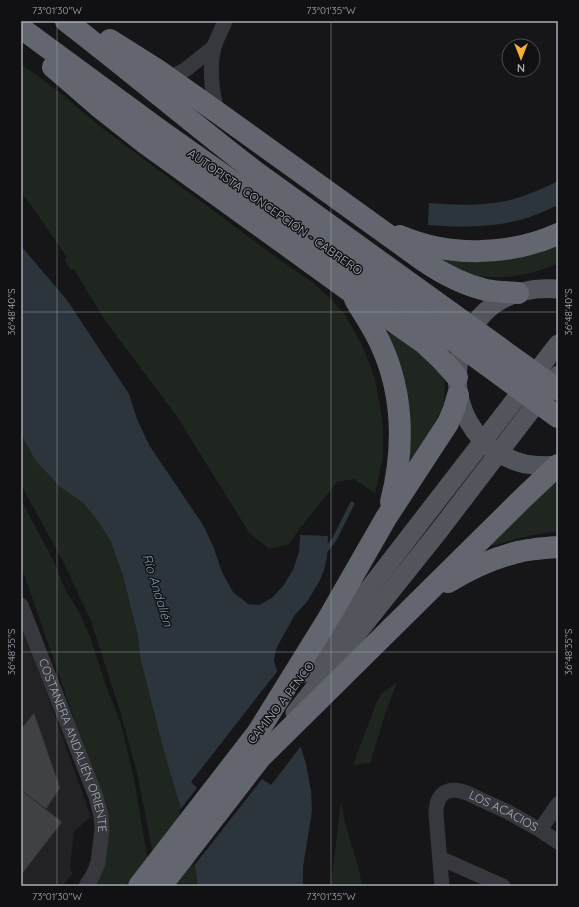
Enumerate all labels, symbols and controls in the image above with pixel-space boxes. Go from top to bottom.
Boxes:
text: 73°01'30"W [32,4,82,17]
text: 73°01'35"W [306,4,356,17]
north arrow [501,38,541,78]
text: N [517,61,525,75]
street label: AUTOPISTA CONCEPCIÓN - CABRERO [185,145,366,278]
text: 36°48'40"S [5,288,18,336]
text: 36°48'40"S [562,288,575,336]
water label: Río Andalién [139,552,177,629]
text: 36°48'35"S [5,628,18,675]
text: 36°48'35"S [562,628,575,675]
street label: COSTANERA ANDALIÉN ORIENTE [36,656,110,833]
street label: CAMINO A PENCO [244,658,317,747]
street label: LOS ACACIOS [467,787,541,835]
text: 73°01'30"W [32,890,82,903]
text: 73°01'35"W [306,890,356,903]

